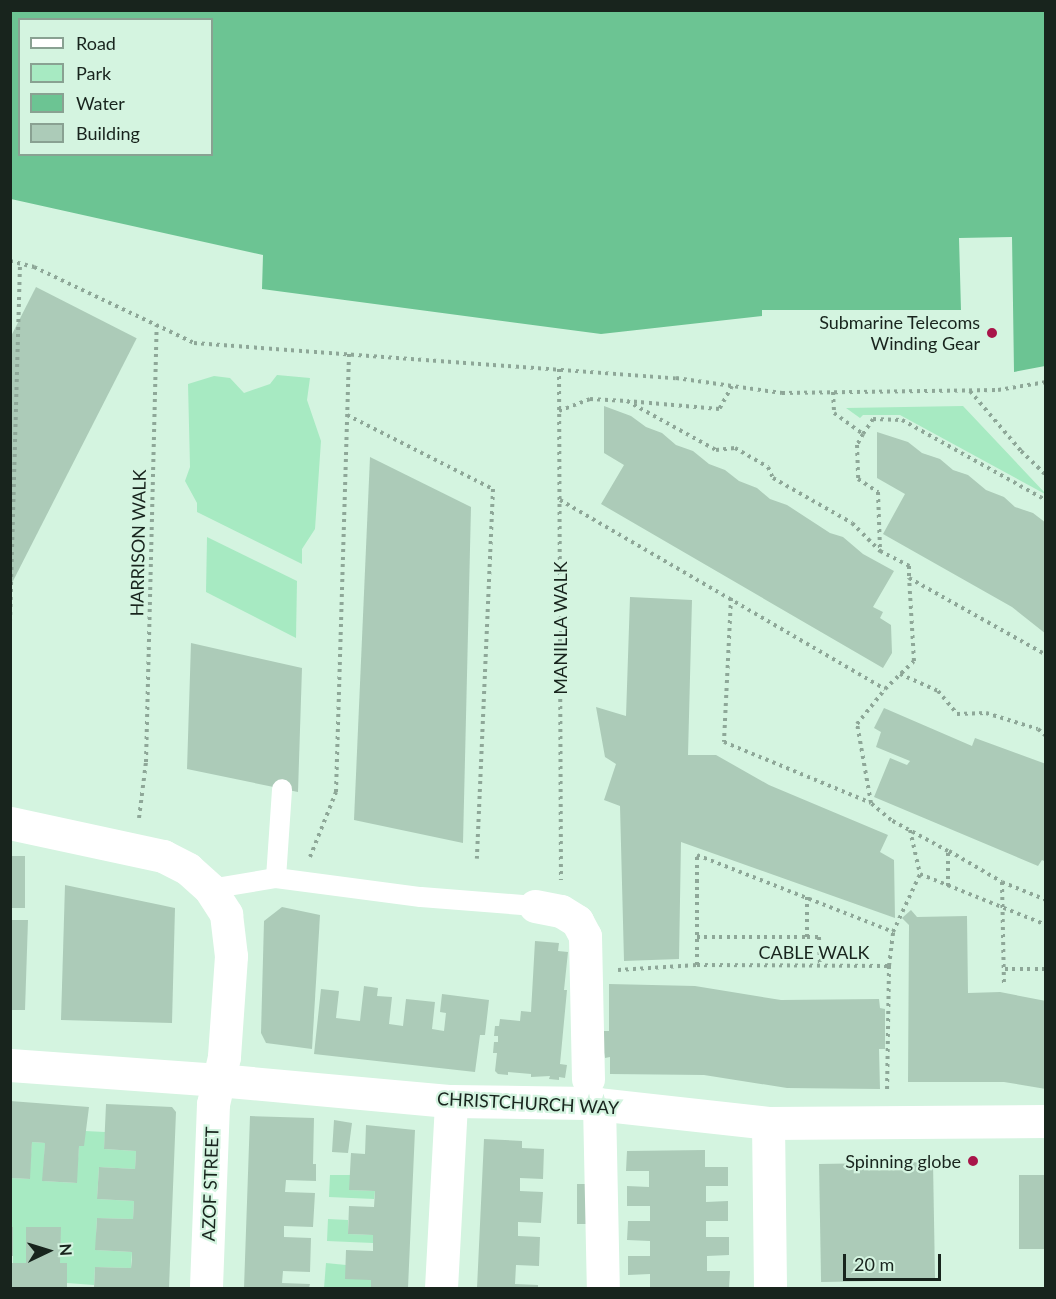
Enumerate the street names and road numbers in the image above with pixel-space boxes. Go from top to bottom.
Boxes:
street label: HARRISON WALK [126,469,150,617]
street label: MANILLA WALK [549,561,571,695]
street label: CABLE WALK [758,941,870,963]
street label: CHRISTCHURCH WAY [436,1087,620,1119]
street label: AZOF STREET [197,1126,223,1242]

